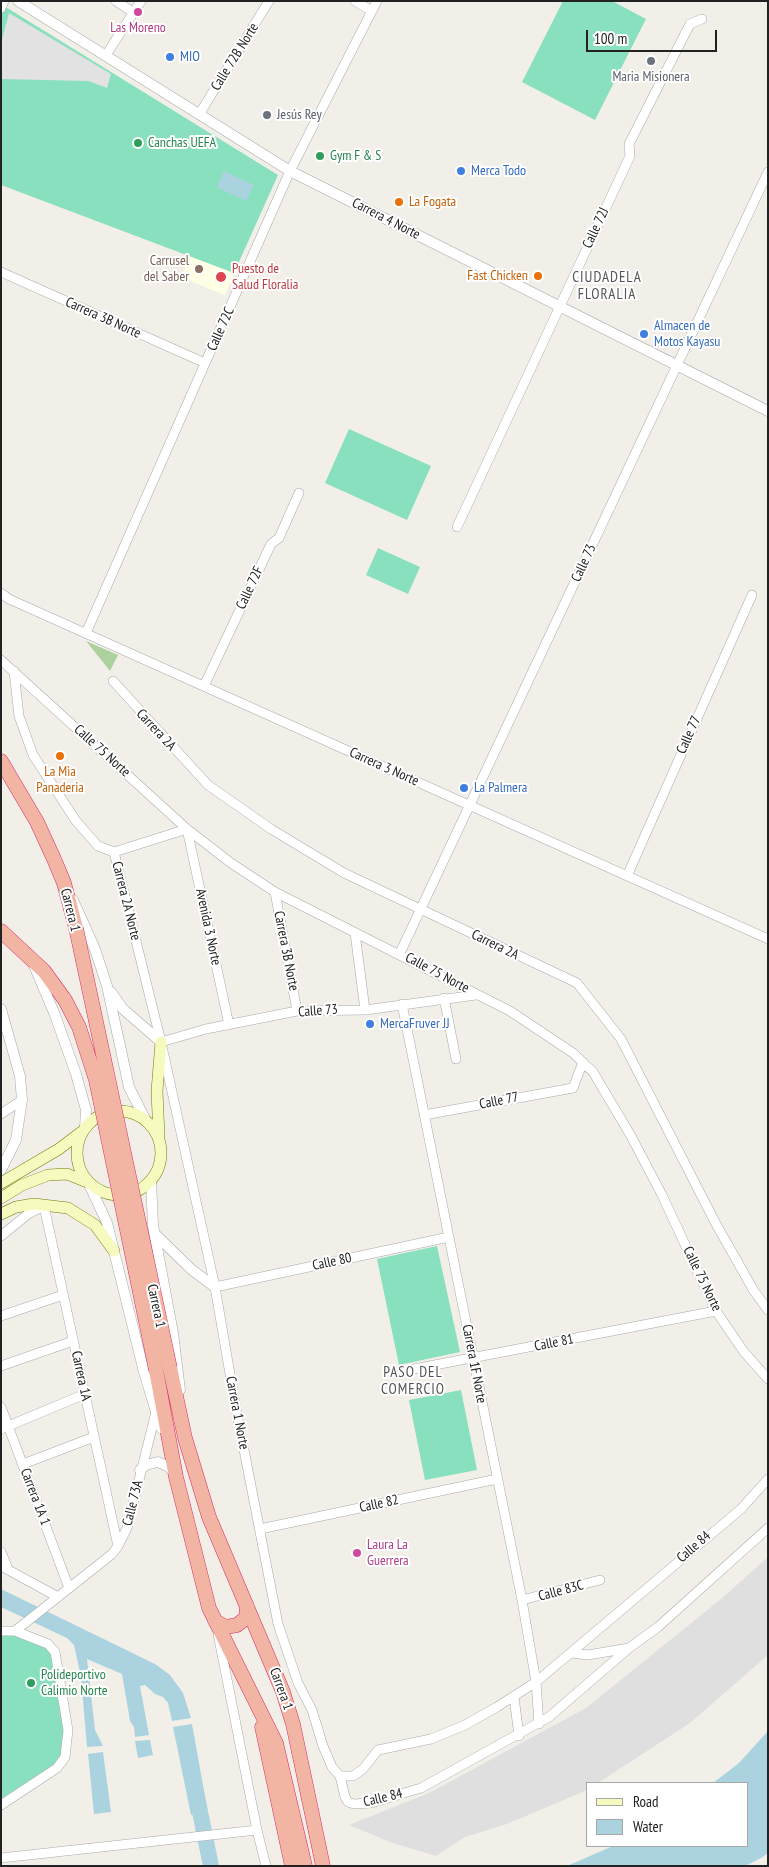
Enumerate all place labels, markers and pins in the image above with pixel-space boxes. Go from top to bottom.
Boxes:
marker: Las Moreno [132,6,144,18]
place label: Las Moreno [110,20,166,36]
place label: MIO [180,49,200,65]
marker: MIO [164,51,176,63]
marker: Maria Misionera [645,55,657,67]
place label: Maria Misionera [612,69,690,85]
place label: Jesús Rey [277,107,322,123]
marker: Jesús Rey [261,109,273,121]
place label: Canchas UEFA [148,135,216,151]
marker: Canchas UEFA [132,137,144,149]
place label: Gym F & S [330,148,381,164]
marker: Gym F & S [314,150,326,162]
place label: Merca Todo [471,163,526,179]
marker: Merca Todo [455,165,467,177]
place label: La Fogata [409,194,456,210]
marker: La Fogata [393,196,405,208]
place label: Carrusel del Saber [144,253,189,286]
place label: Puesto de Salud Floralia [232,261,298,294]
marker: Carrusel del Saber [193,263,205,275]
place label: Fast Chicken [467,268,528,284]
marker: Puesto de Salud Floralia [214,270,228,284]
marker: Fast Chicken [532,270,544,282]
place label: Almacen de Motos Kayasu [654,318,720,351]
marker: Almacen de Motos Kayasu [638,328,650,340]
marker: La Mìa Panaderia [54,750,66,762]
place label: La Mìa Panaderia [36,764,84,796]
place label: La Palmera [474,780,527,796]
marker: La Palmera [458,782,470,794]
place label: MercaFruver JJ [380,1016,450,1032]
marker: MercaFruver JJ [364,1018,376,1030]
place label: Laura La Guerrera [367,1537,409,1570]
marker: Laura La Guerrera [351,1547,363,1559]
place label: Polideportivo Calimio Norte [41,1667,108,1700]
marker: Polideportivo Calimio Norte [25,1677,37,1689]

